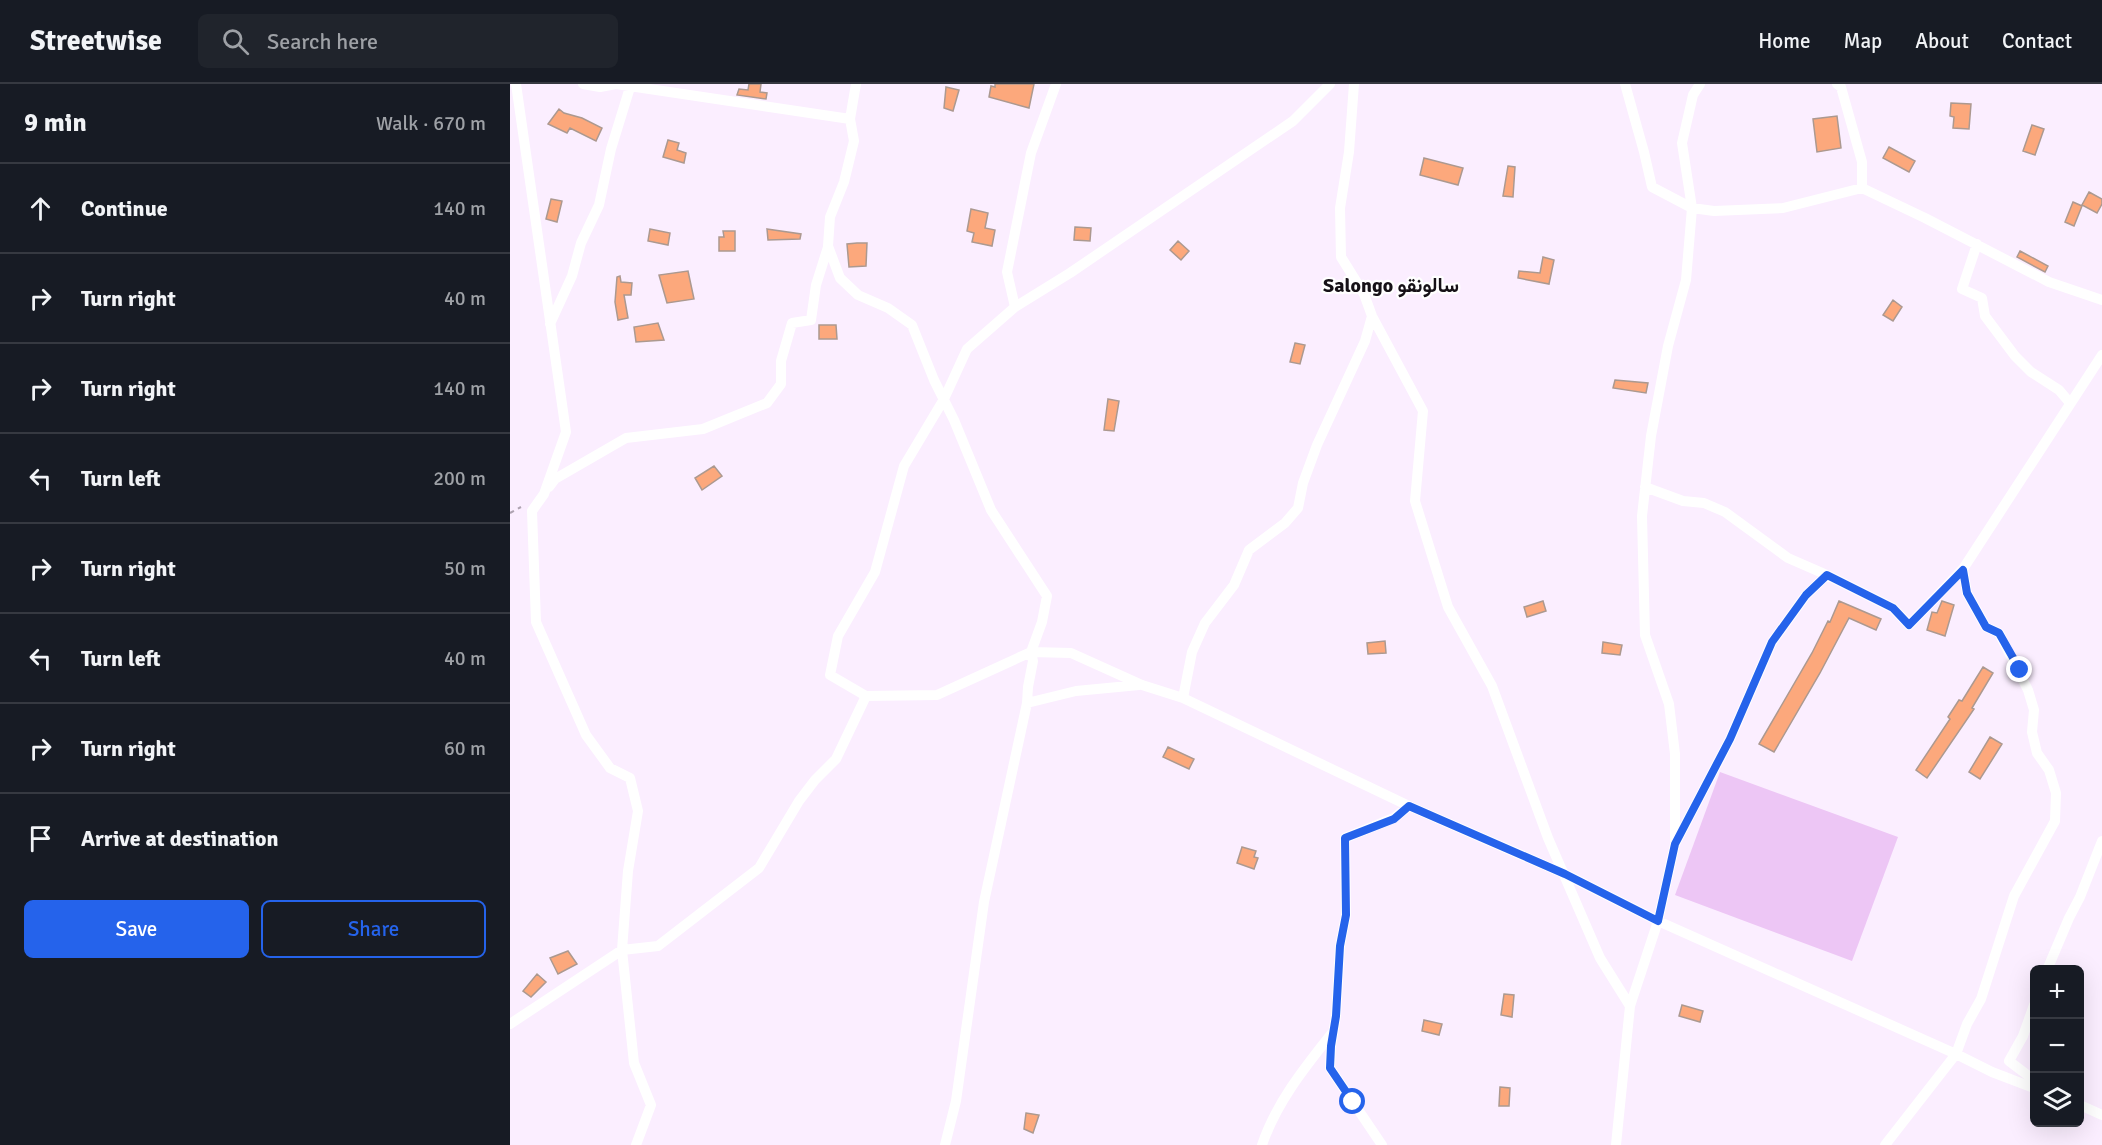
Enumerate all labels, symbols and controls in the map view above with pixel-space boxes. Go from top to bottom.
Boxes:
search box [198,14,618,68]
text: Streetwise [30,24,162,58]
icon: search [219,25,252,58]
text: Search here [267,28,378,55]
text: Home [1758,28,1811,54]
text: Map [1844,28,1882,54]
text: About [1915,28,1969,54]
text: Contact [2002,28,2072,54]
text: 9 min [24,107,87,139]
text: Walk · 670 m [376,111,486,136]
icon: ahead [24,192,57,225]
text: Continue [81,195,168,222]
text: 140 m [433,196,486,221]
district label: Salongo سالونقو [1323,273,1459,298]
icon: right [24,282,57,315]
text: Turn right [81,285,176,312]
text: 40 m [444,286,486,311]
icon: right [24,372,57,405]
text: Turn right [81,375,176,402]
text: 140 m [433,376,486,401]
icon: left [24,462,57,495]
text: Turn left [81,465,161,492]
text: 200 m [433,466,486,491]
icon: right [24,552,57,585]
text: Turn right [81,555,176,582]
text: 50 m [444,556,486,581]
icon: left [24,642,57,675]
text: Turn left [81,645,161,672]
text: 40 m [444,646,486,671]
route end [2006,656,2032,682]
icon: right [24,732,57,765]
text: Turn right [81,735,176,762]
text: 60 m [444,736,486,761]
icon: arrive [24,822,57,855]
text: Arrive at destination [81,825,278,852]
button: Save [24,900,249,958]
button: Share [261,900,486,958]
map controls [2030,965,2084,1127]
button: + [2030,965,2084,1019]
button: − [2030,1019,2084,1073]
button: layers [2030,1073,2084,1127]
route start [1339,1088,1365,1114]

